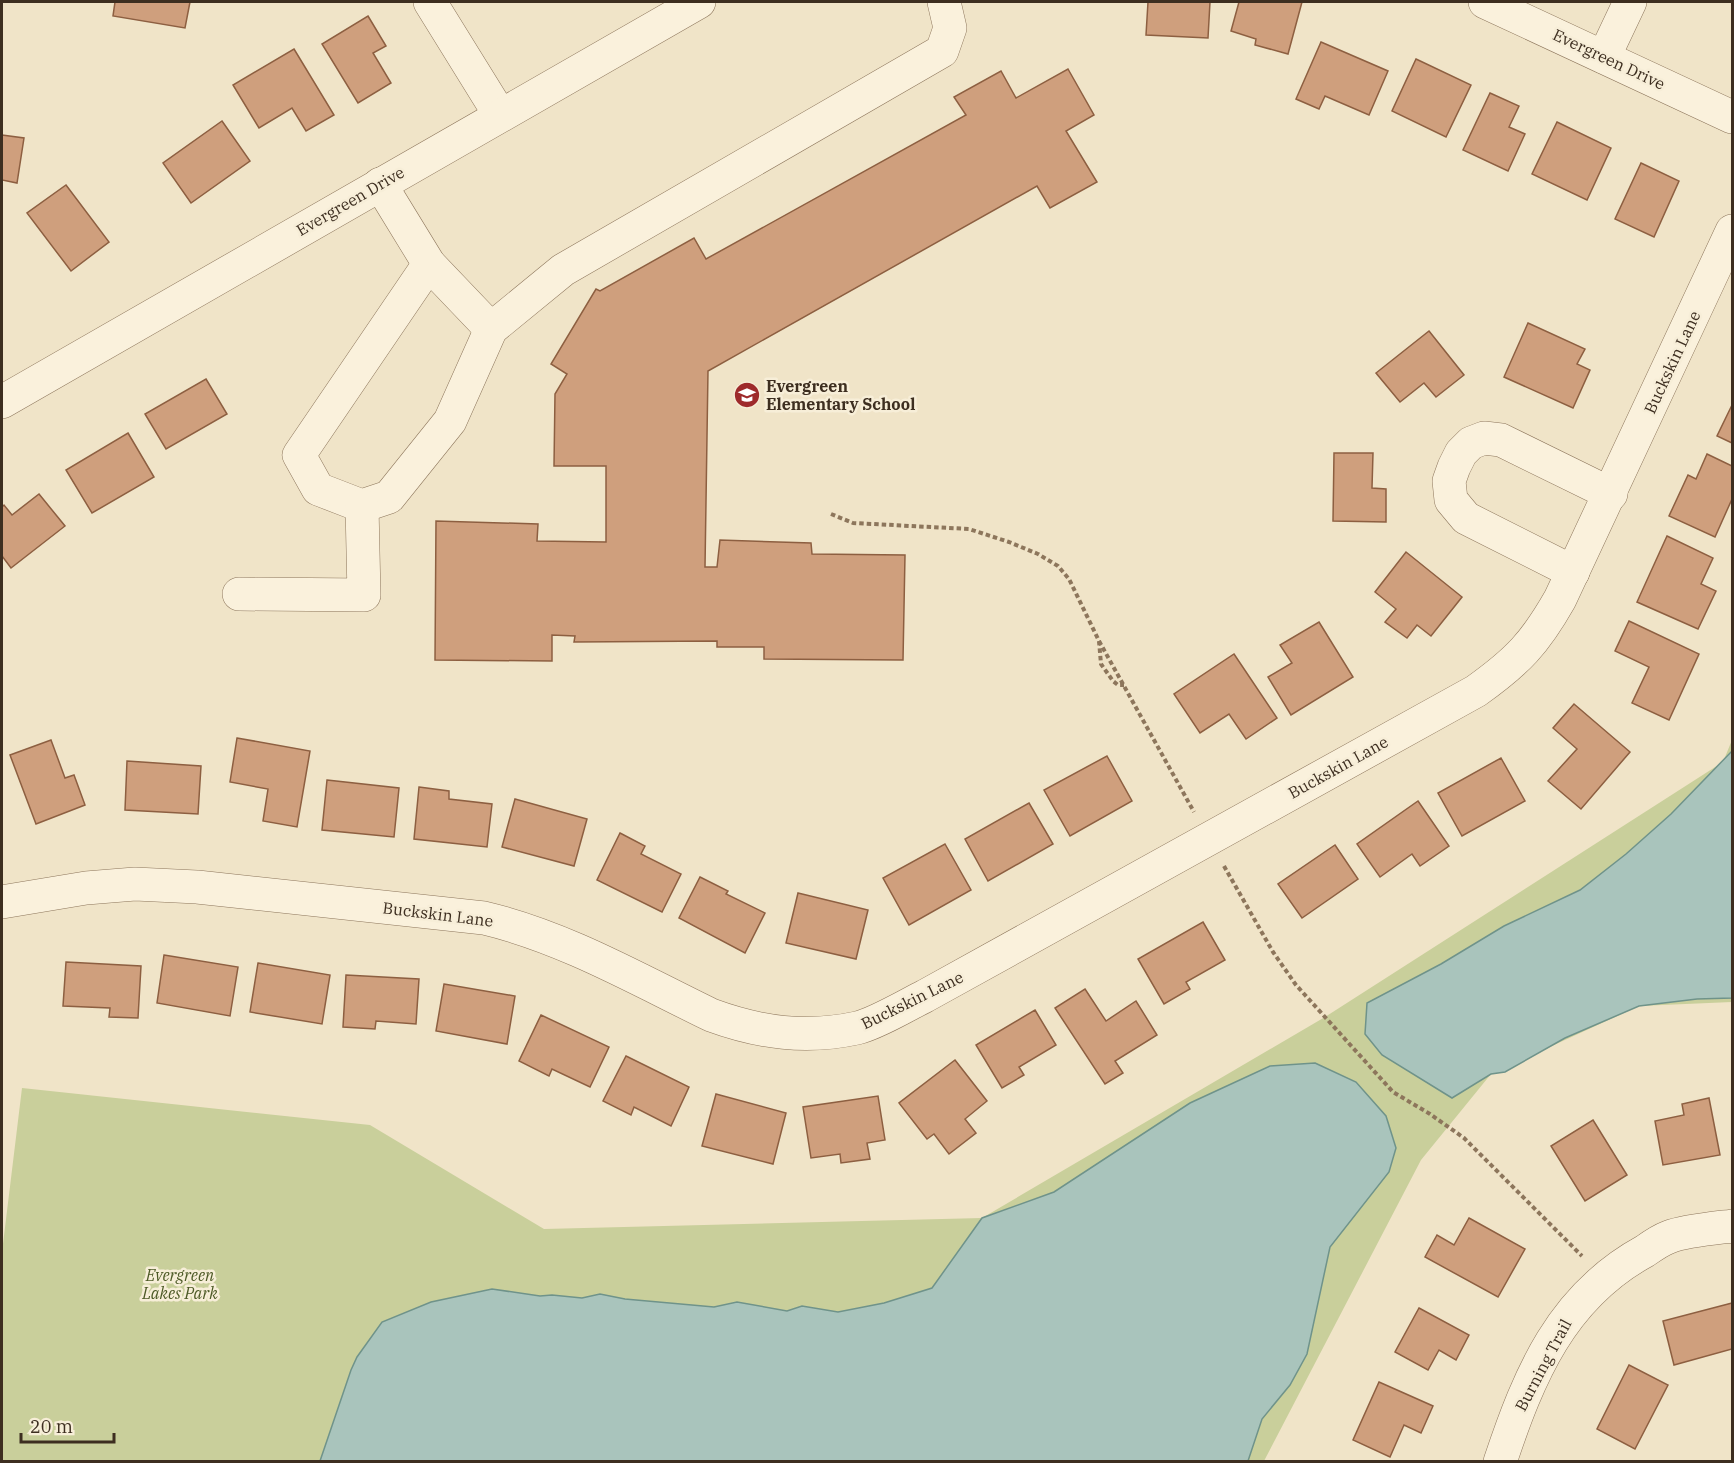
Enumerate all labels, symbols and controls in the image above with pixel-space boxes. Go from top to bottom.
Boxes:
street label: Evergreen Drive [1550,24,1668,94]
street label: Evergreen Drive [292,162,408,240]
street label: Buckskin Lane [1639,307,1705,417]
place label: Evergreen Elementary School [766,376,915,414]
school or university icon: Evergreen Elementary School [732,380,762,410]
street label: Buckskin Lane [1285,731,1391,803]
street label: Buckskin Lane [382,897,494,931]
street label: Buckskin Lane [858,967,966,1033]
park label: Evergreen Lakes Park [141,1265,218,1303]
street label: Burning Trail [1510,1315,1576,1414]
scale bar [21,1406,114,1444]
text: 20 m [30,1415,73,1438]

